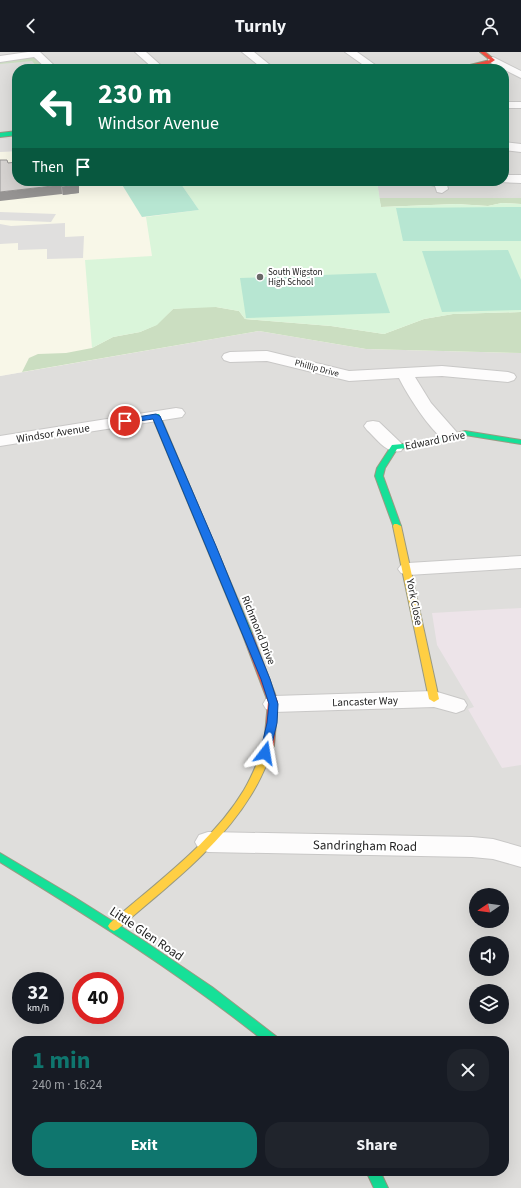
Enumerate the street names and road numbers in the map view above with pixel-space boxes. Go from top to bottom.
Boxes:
street label: Phillip Drive [293,356,341,381]
street label: Windsor Avenue [15,420,91,447]
street label: Edward Drive [404,427,467,454]
street label: York Close [402,576,426,627]
street label: Richmond Drive [238,593,279,667]
street label: Lancaster Way [332,693,398,710]
street label: Sandringham Road [313,836,417,856]
street label: Little Glen Road [106,902,187,965]

